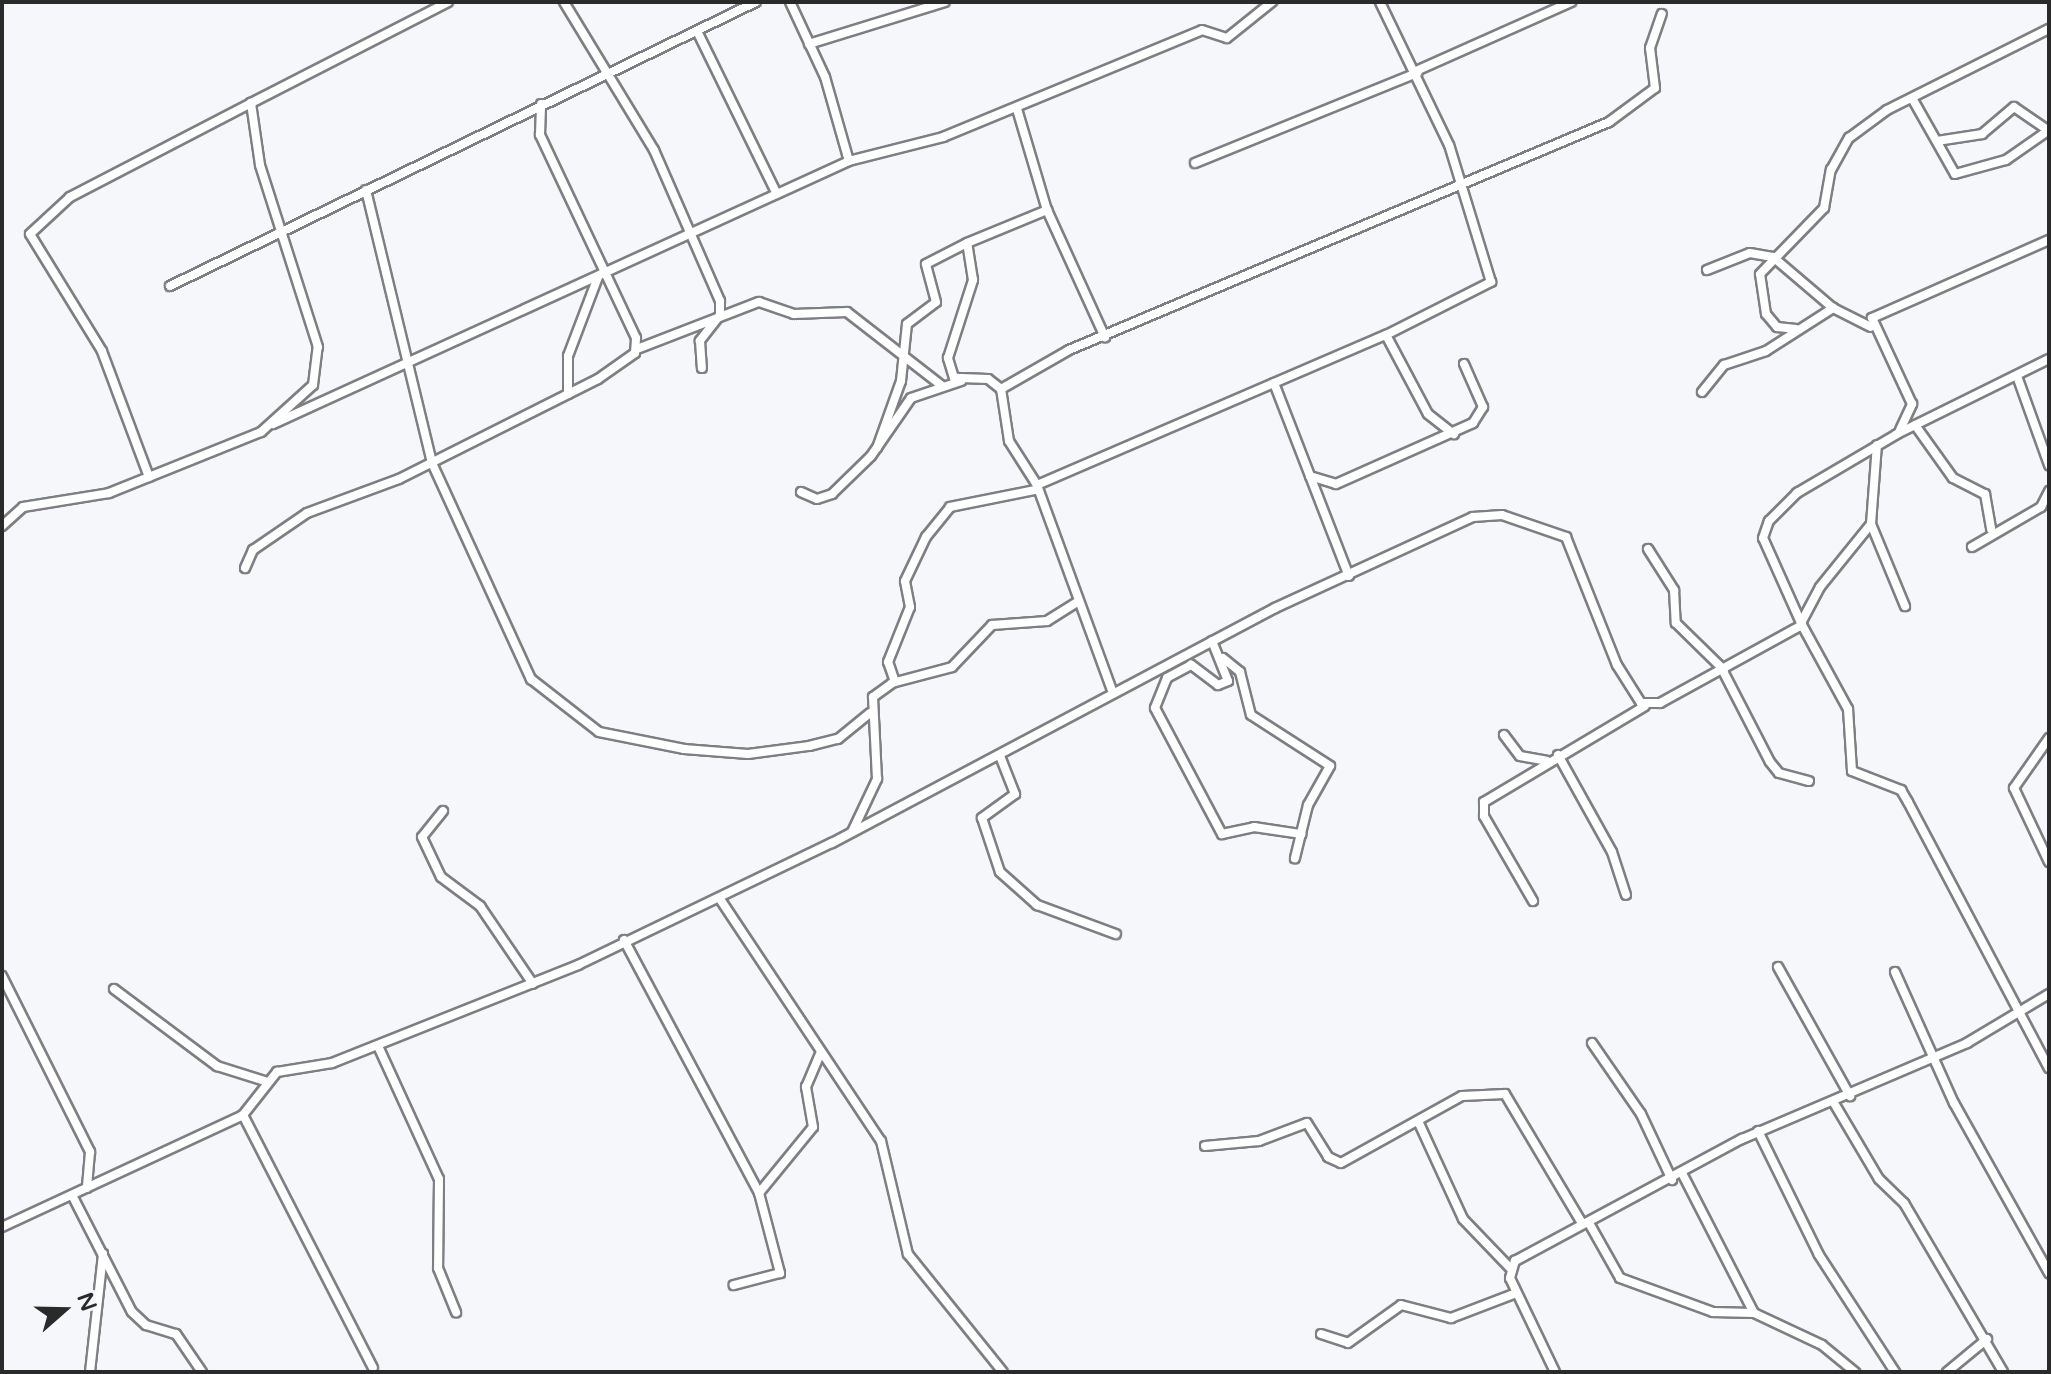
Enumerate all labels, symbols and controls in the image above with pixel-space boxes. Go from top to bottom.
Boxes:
north arrow [24,1270,104,1350]
text: N [71,1289,102,1315]

